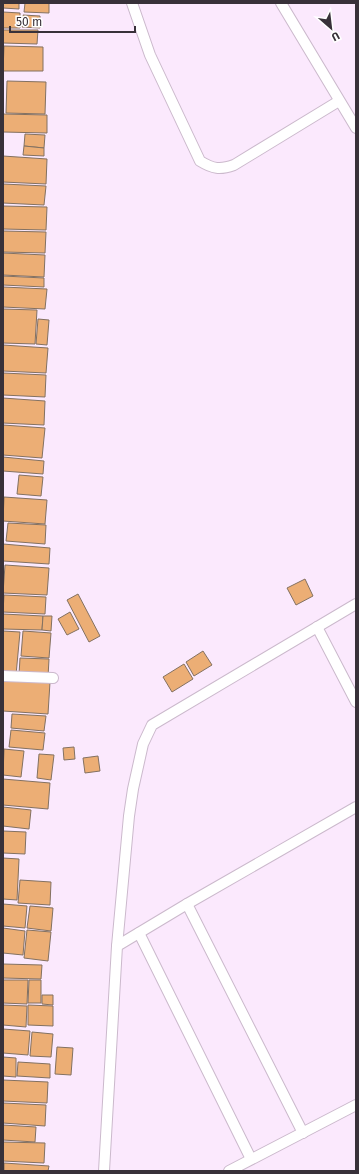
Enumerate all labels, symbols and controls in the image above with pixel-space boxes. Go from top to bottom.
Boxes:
scale bar [10,8,135,34]
north arrow [311,8,351,48]
text: 50 m [16,15,42,29]
text: U [329,29,342,44]

